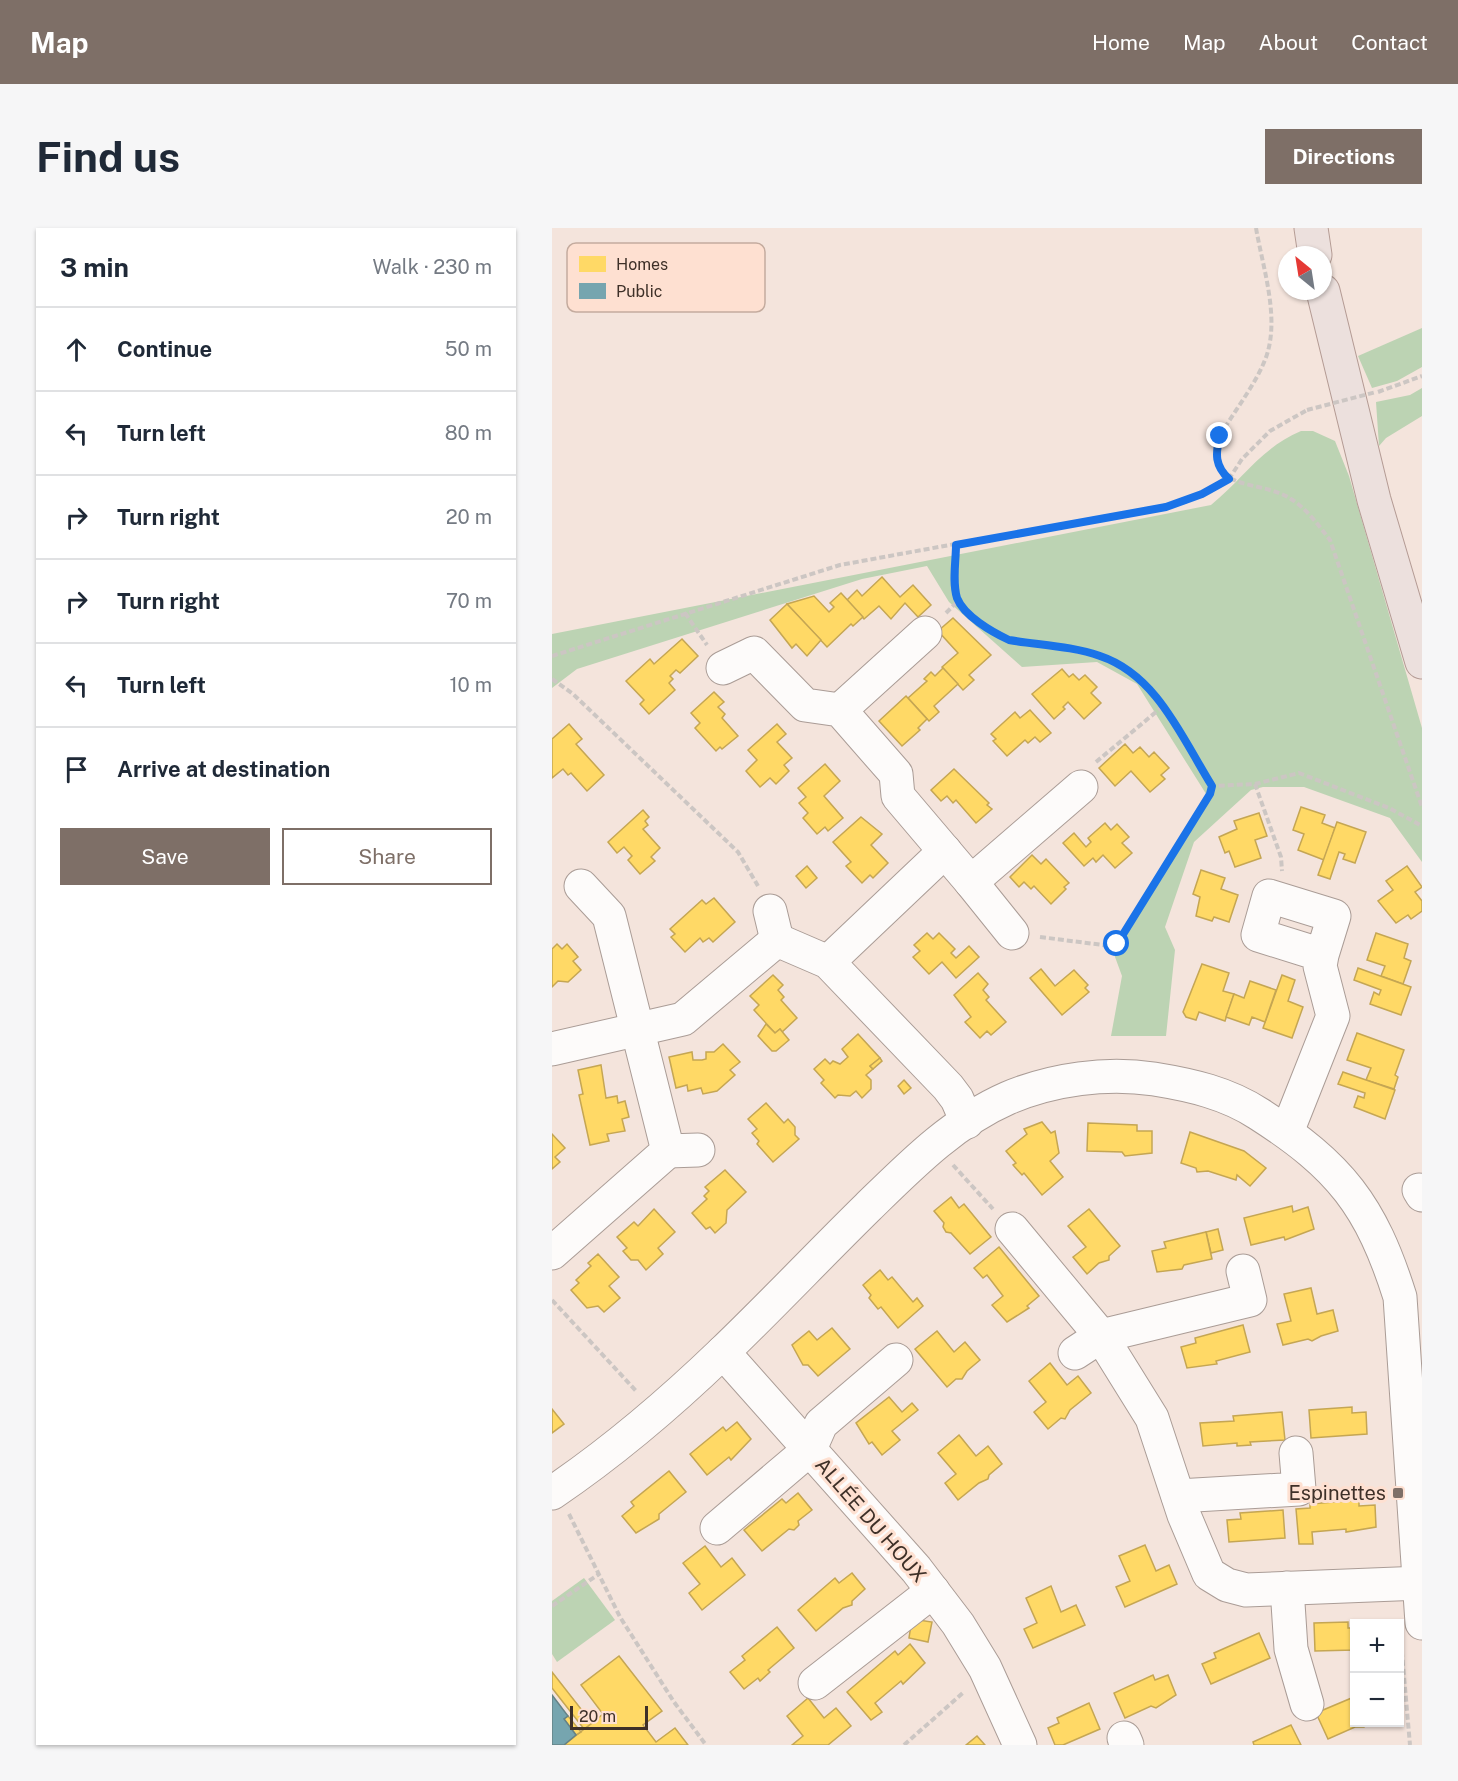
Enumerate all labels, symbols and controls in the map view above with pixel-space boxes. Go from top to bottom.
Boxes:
text: Map [30,26,89,59]
text: Home [1092,30,1150,55]
text: Map [1183,30,1226,55]
text: About [1259,30,1318,55]
text: Contact [1351,30,1428,55]
button: Directions [1265,129,1422,184]
text: Find us [36,132,180,181]
legend [567,243,765,312]
north arrow [1278,246,1332,300]
text: 3 min [60,252,129,283]
text: Walk · 230 m [373,255,492,279]
text: Homes [616,255,668,274]
text: Public [616,282,663,301]
icon: ahead [60,333,93,366]
text: Continue [117,336,212,362]
text: 50 m [445,337,492,361]
icon: left [60,417,93,450]
text: Turn left [117,420,206,446]
text: 80 m [445,421,492,445]
route end [1206,422,1232,448]
icon: right [60,501,93,534]
text: Turn right [117,504,220,530]
text: 20 m [446,505,492,529]
icon: right [60,585,93,618]
text: Turn right [117,588,220,614]
text: 70 m [446,589,492,613]
icon: left [60,669,93,702]
text: Turn left [117,672,206,698]
text: 10 m [449,673,492,697]
icon: arrive [60,753,93,786]
text: Arrive at destination [117,756,330,782]
button: Save [60,828,270,885]
button: Share [282,828,492,885]
route start [1103,930,1129,956]
street label: ALLÉE DU HOUX [810,1452,932,1587]
place label: Espinettes [1289,1481,1386,1505]
marker: Espinettes [1391,1486,1405,1500]
map controls [1350,1619,1404,1727]
button: + [1350,1619,1404,1673]
button: − [1350,1673,1404,1727]
scale bar [570,1703,648,1730]
text: 20 m [579,1707,616,1726]

